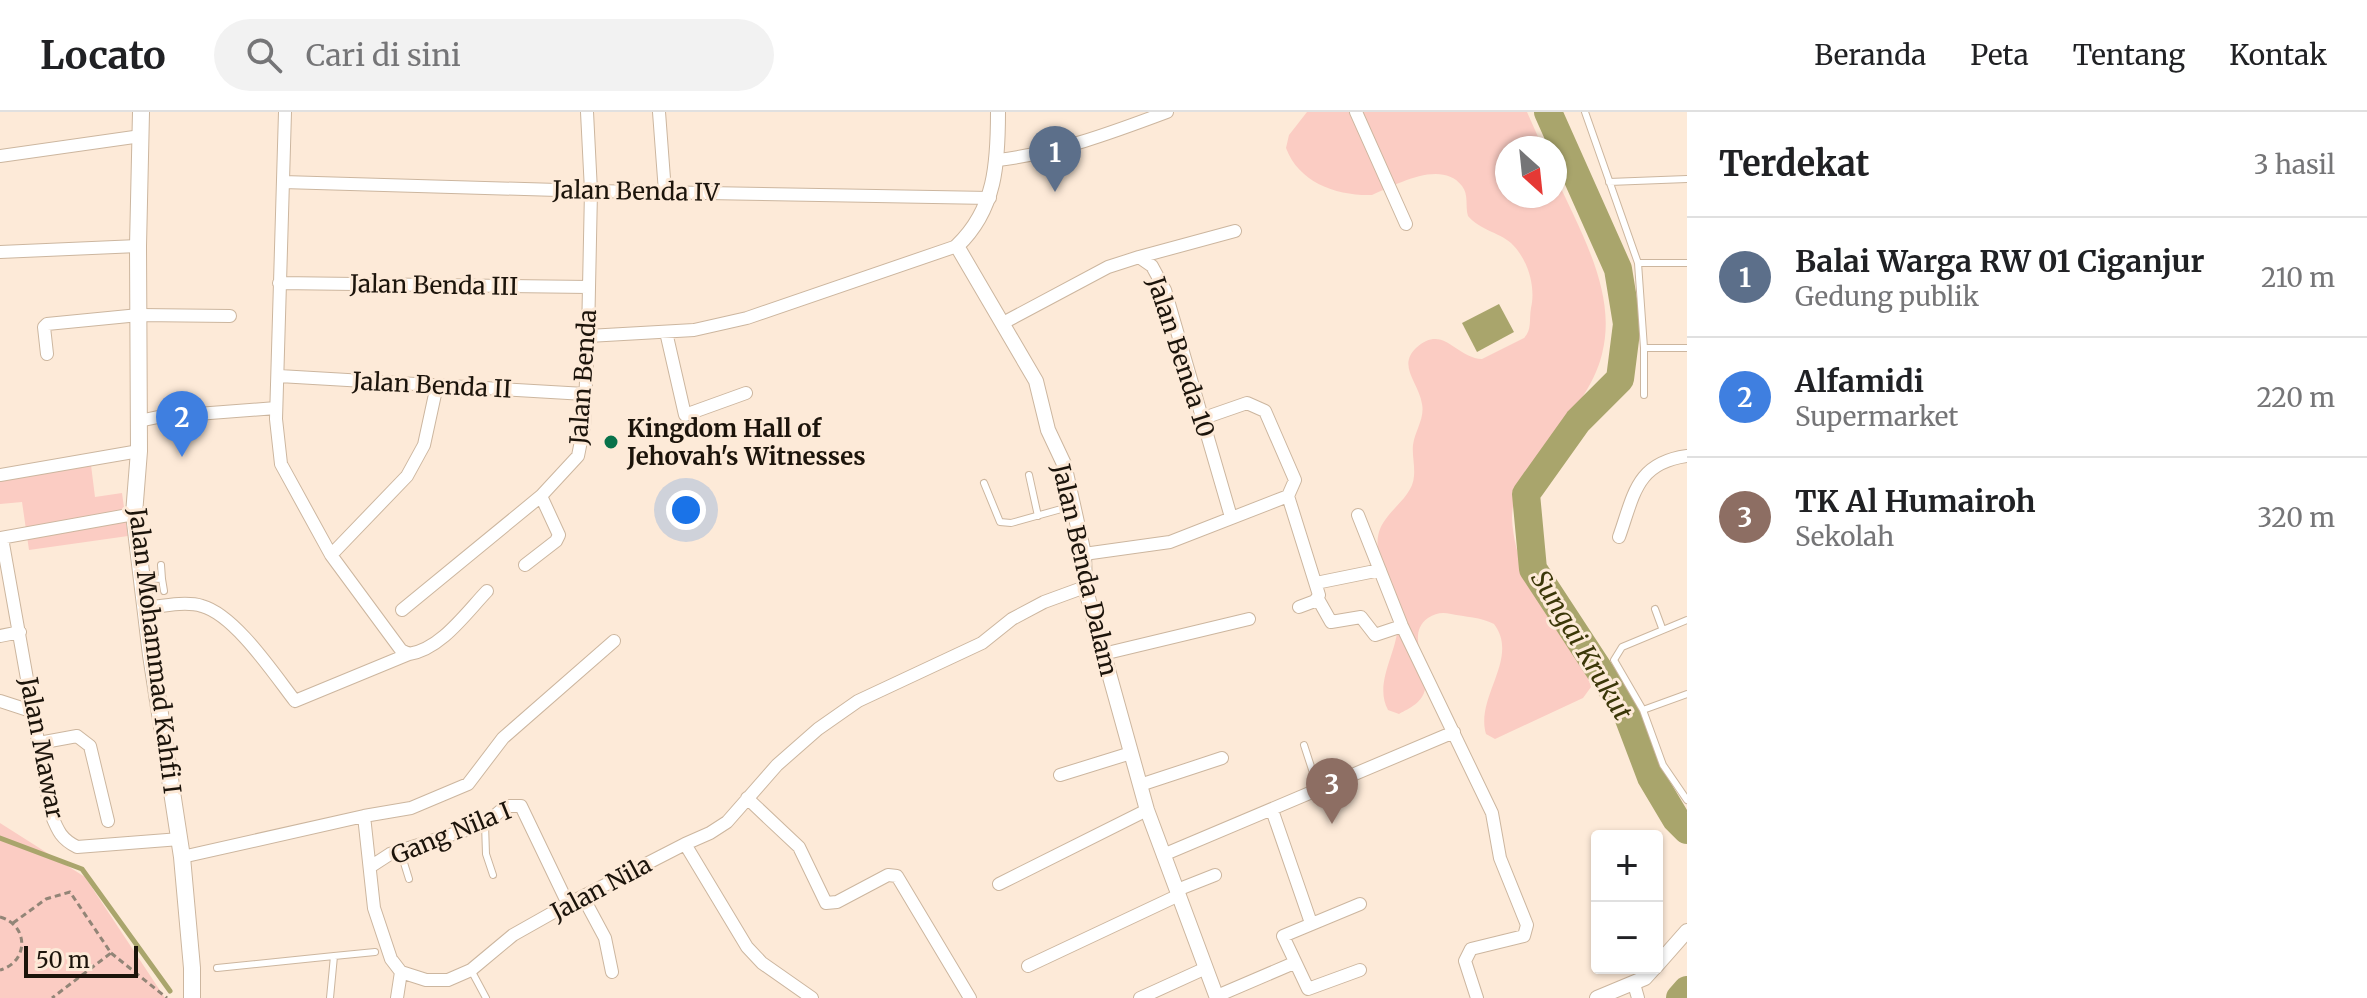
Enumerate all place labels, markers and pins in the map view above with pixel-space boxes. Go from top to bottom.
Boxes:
pin: 1 [1029,126,1081,192]
pin: 2 [156,391,208,457]
place label: Kingdom Hall of Jehovah's Witnesses [626,413,866,472]
marker: Kingdom Hall of Jehovah's Witnesses [602,433,620,451]
pin: 3 [1306,758,1358,824]

